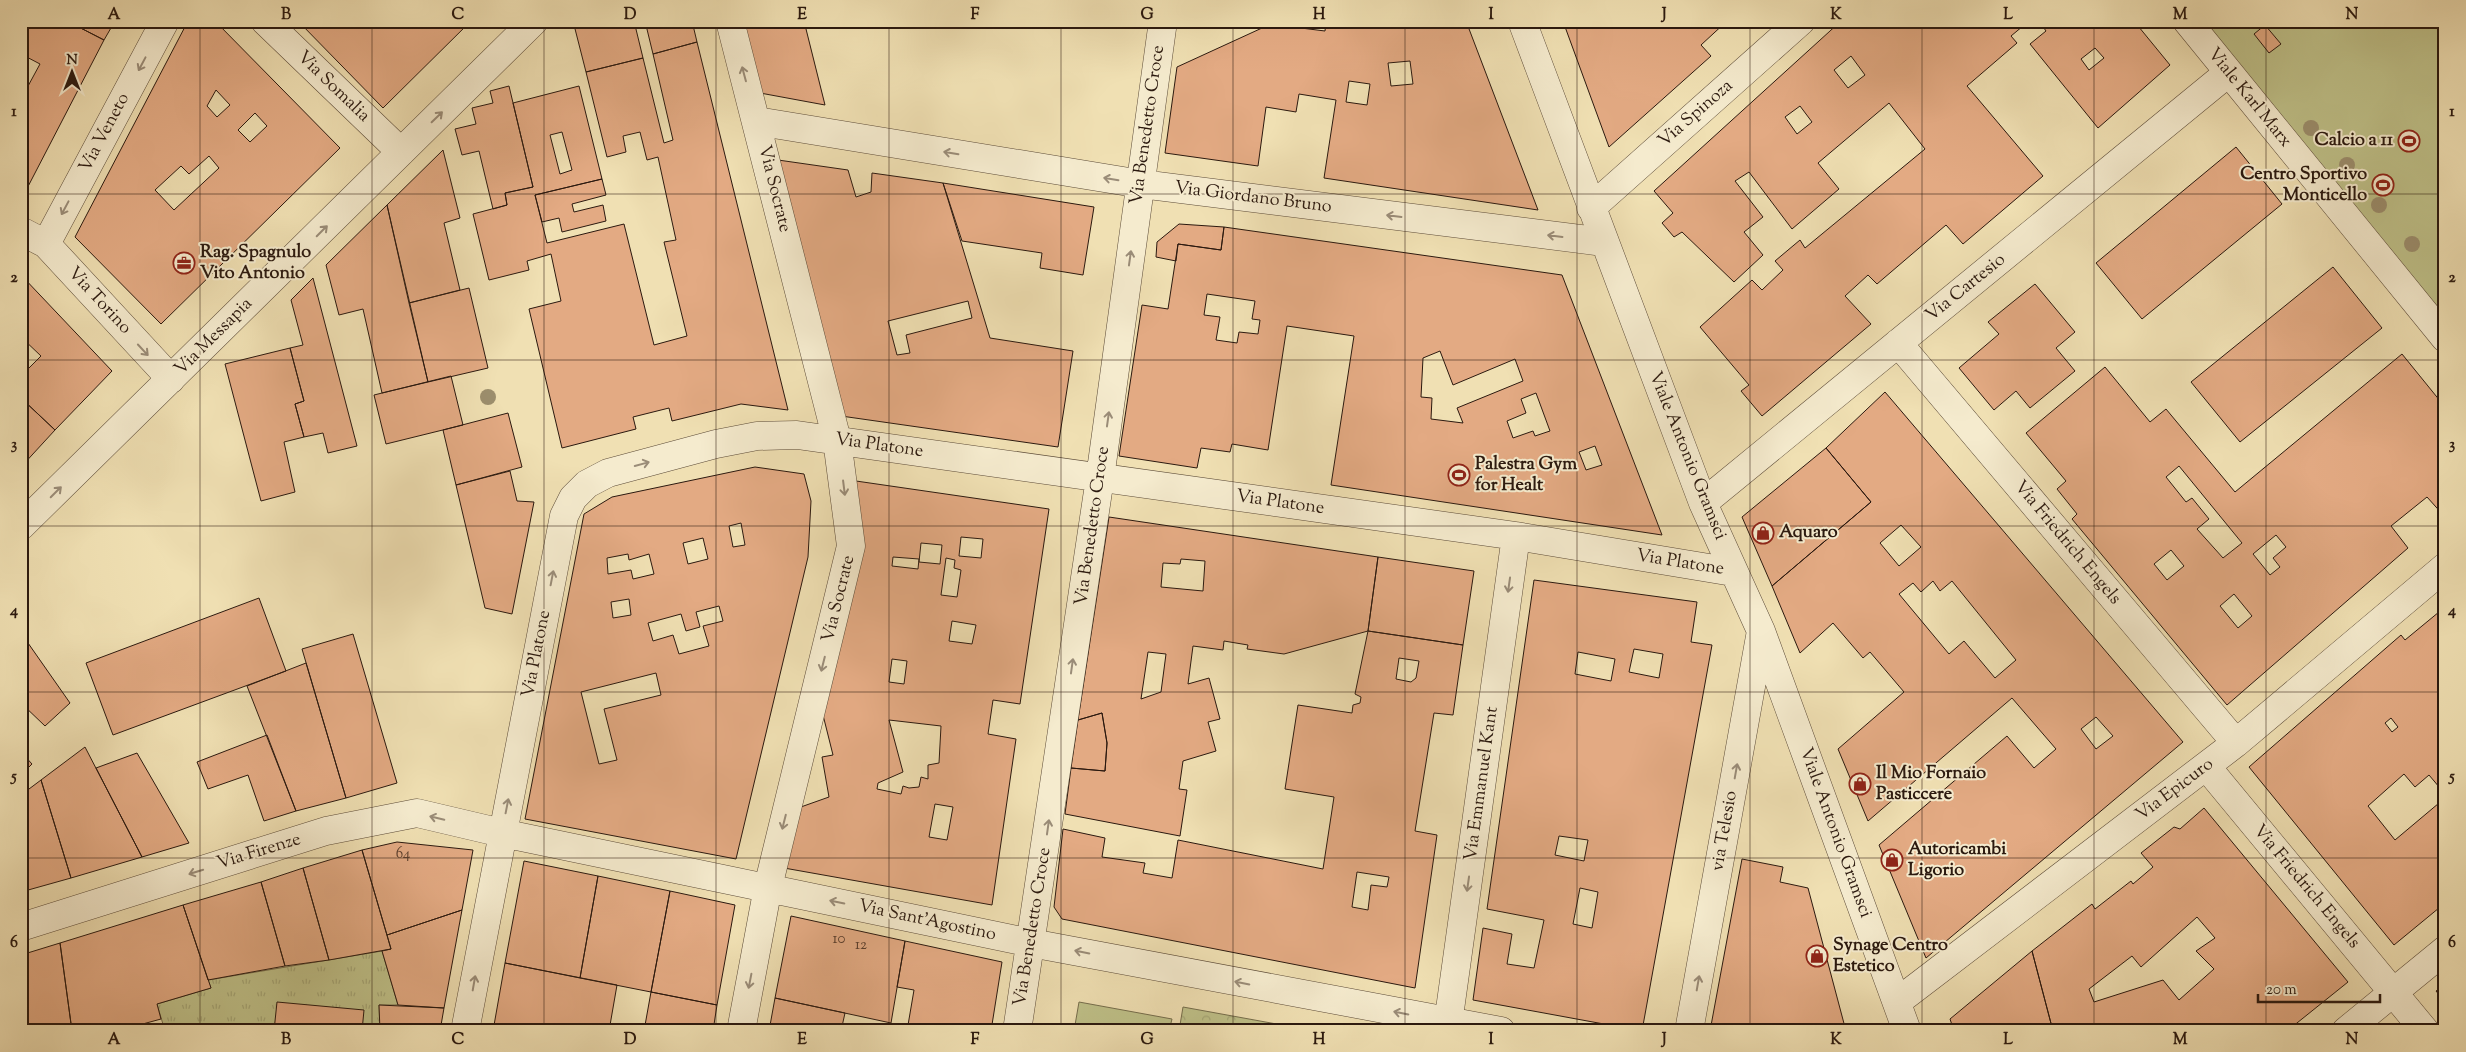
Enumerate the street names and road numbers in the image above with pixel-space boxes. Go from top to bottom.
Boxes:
street label: Viale Karl Marx [2201,43,2297,154]
street label: Via Benedetto Croce [1124,44,1172,206]
street label: Via Somalia [291,45,375,129]
street label: Via Spinoza [1653,74,1739,154]
street label: Via Veneto [73,89,137,177]
street label: Via Socrate [751,143,797,235]
street label: Via Giordano Bruno [1173,175,1333,221]
street label: Via Cartesio [1920,248,2012,328]
street label: Via Torino [61,261,137,341]
street label: Via Messapia [169,292,259,382]
street label: Viale Antonio Gramsci [1641,368,1733,544]
street label: Via Platone [833,427,925,465]
street label: Via Benedetto Croce [1069,445,1117,607]
street label: Via Friedrich Engels [2007,475,2127,611]
street label: Via Platone [1234,484,1326,522]
street label: Via Platone [1634,543,1726,583]
street label: Via Socrate [816,553,862,645]
street label: Via Platone [516,608,558,700]
street label: Via Emmanuel Kant [1458,705,1506,863]
street label: Viale Antonio Gramsci [1792,744,1878,922]
street label: Via Epicuro [2131,752,2220,828]
street label: via Telesio [1705,789,1745,873]
street label: Via Friedrich Engels [2246,819,2366,955]
street label: Via Firenze [214,827,304,877]
street label: Via Benedetto Croce [1008,845,1058,1009]
street label: Via Sant'Agostino [856,894,999,948]

